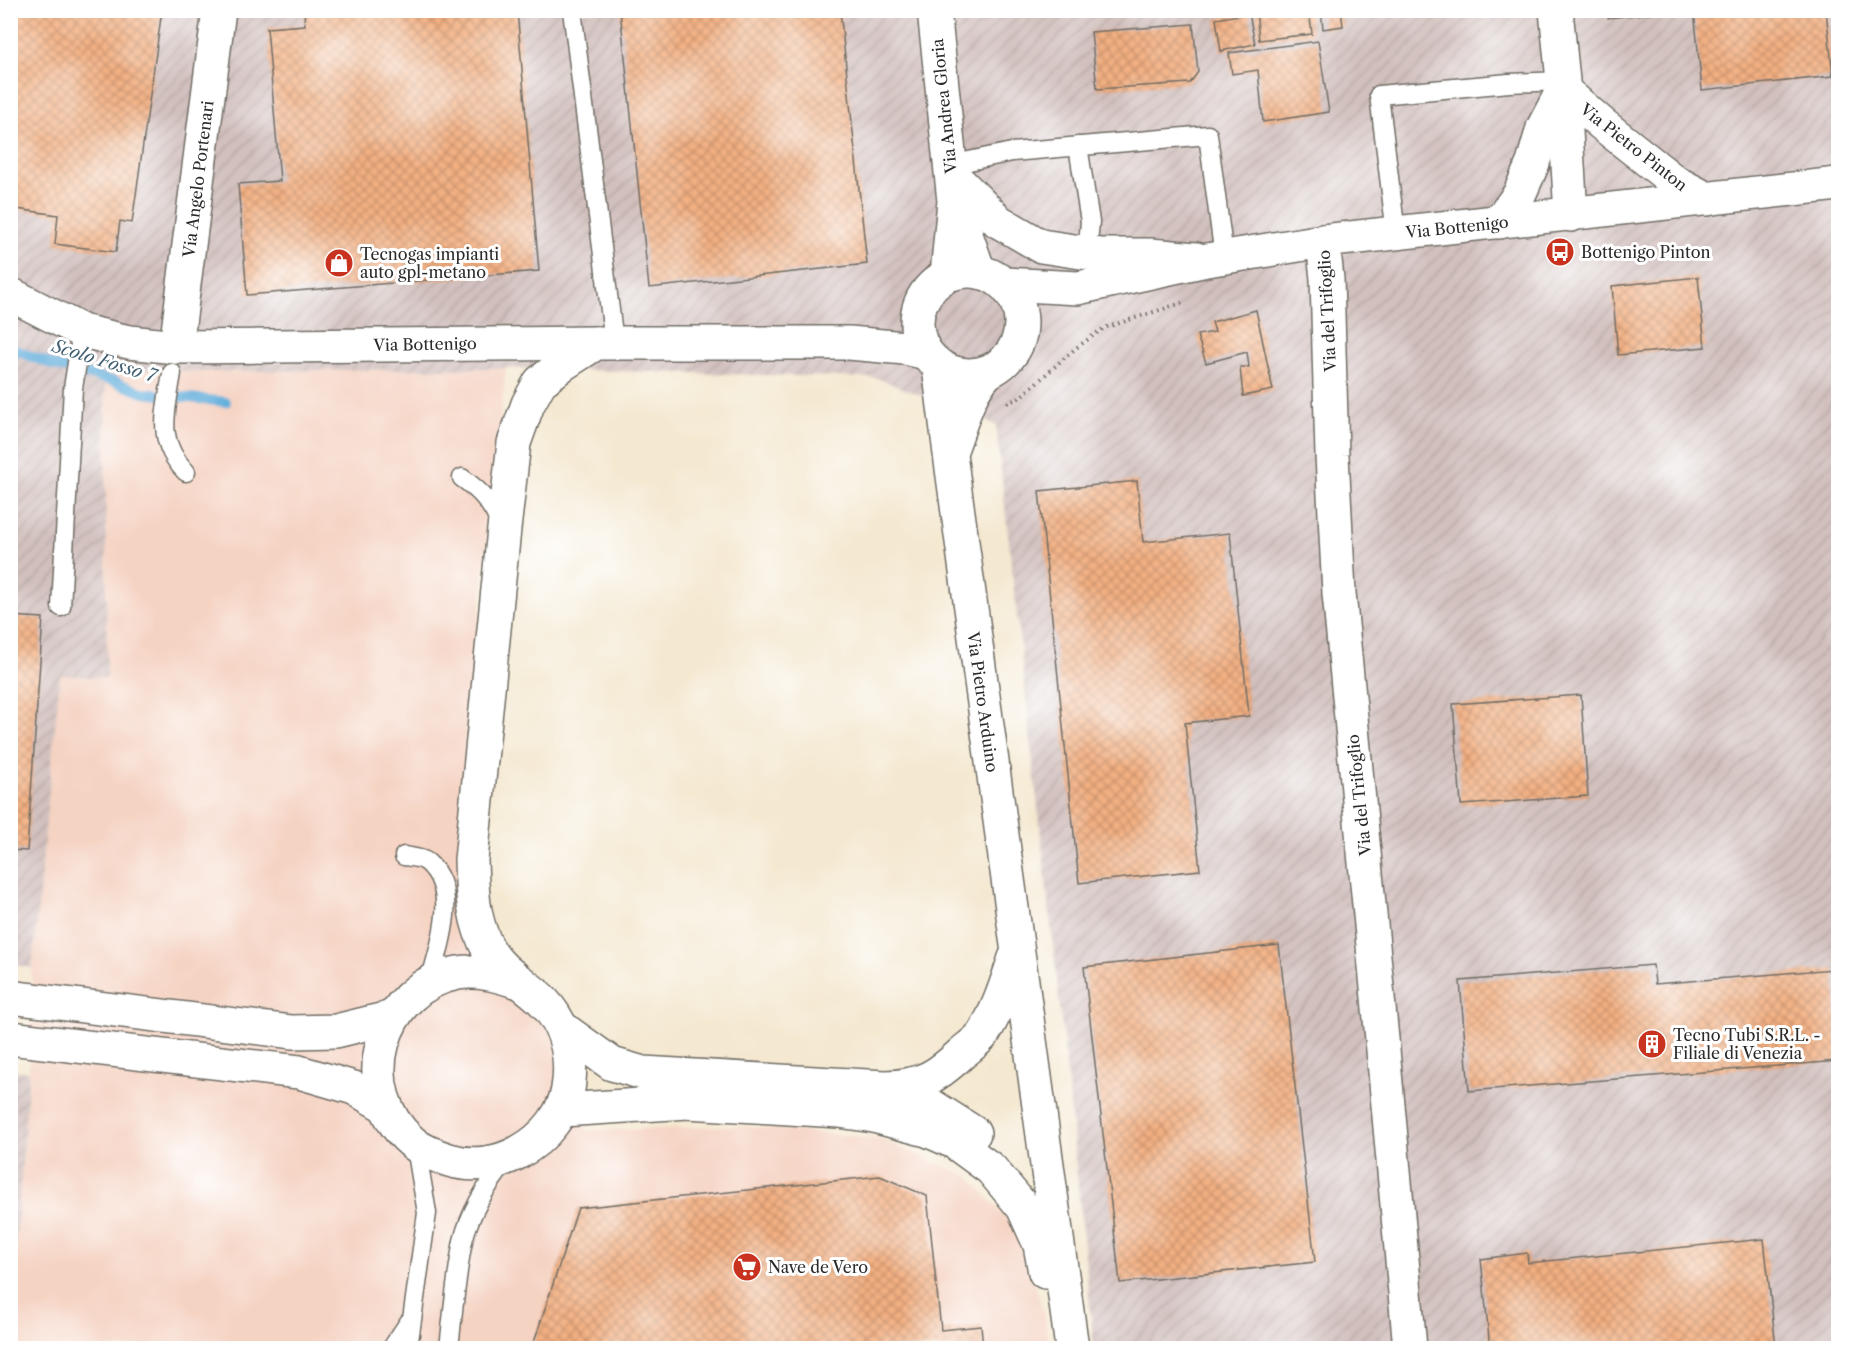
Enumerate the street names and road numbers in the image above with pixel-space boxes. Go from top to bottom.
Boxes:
street label: Via Andrea Gloria [927,37,961,175]
street label: Via Pietro Pinton [1576,98,1692,195]
street label: Via Angelo Portenari [178,99,218,259]
street label: Via Bottenigo [1404,212,1510,242]
street label: Via del Trifoglio [1314,249,1340,373]
street label: Via Bottenigo [372,333,477,355]
street label: Via Pietro Arduino [963,629,1003,774]
street label: Via del Trifoglio [1343,733,1375,858]

